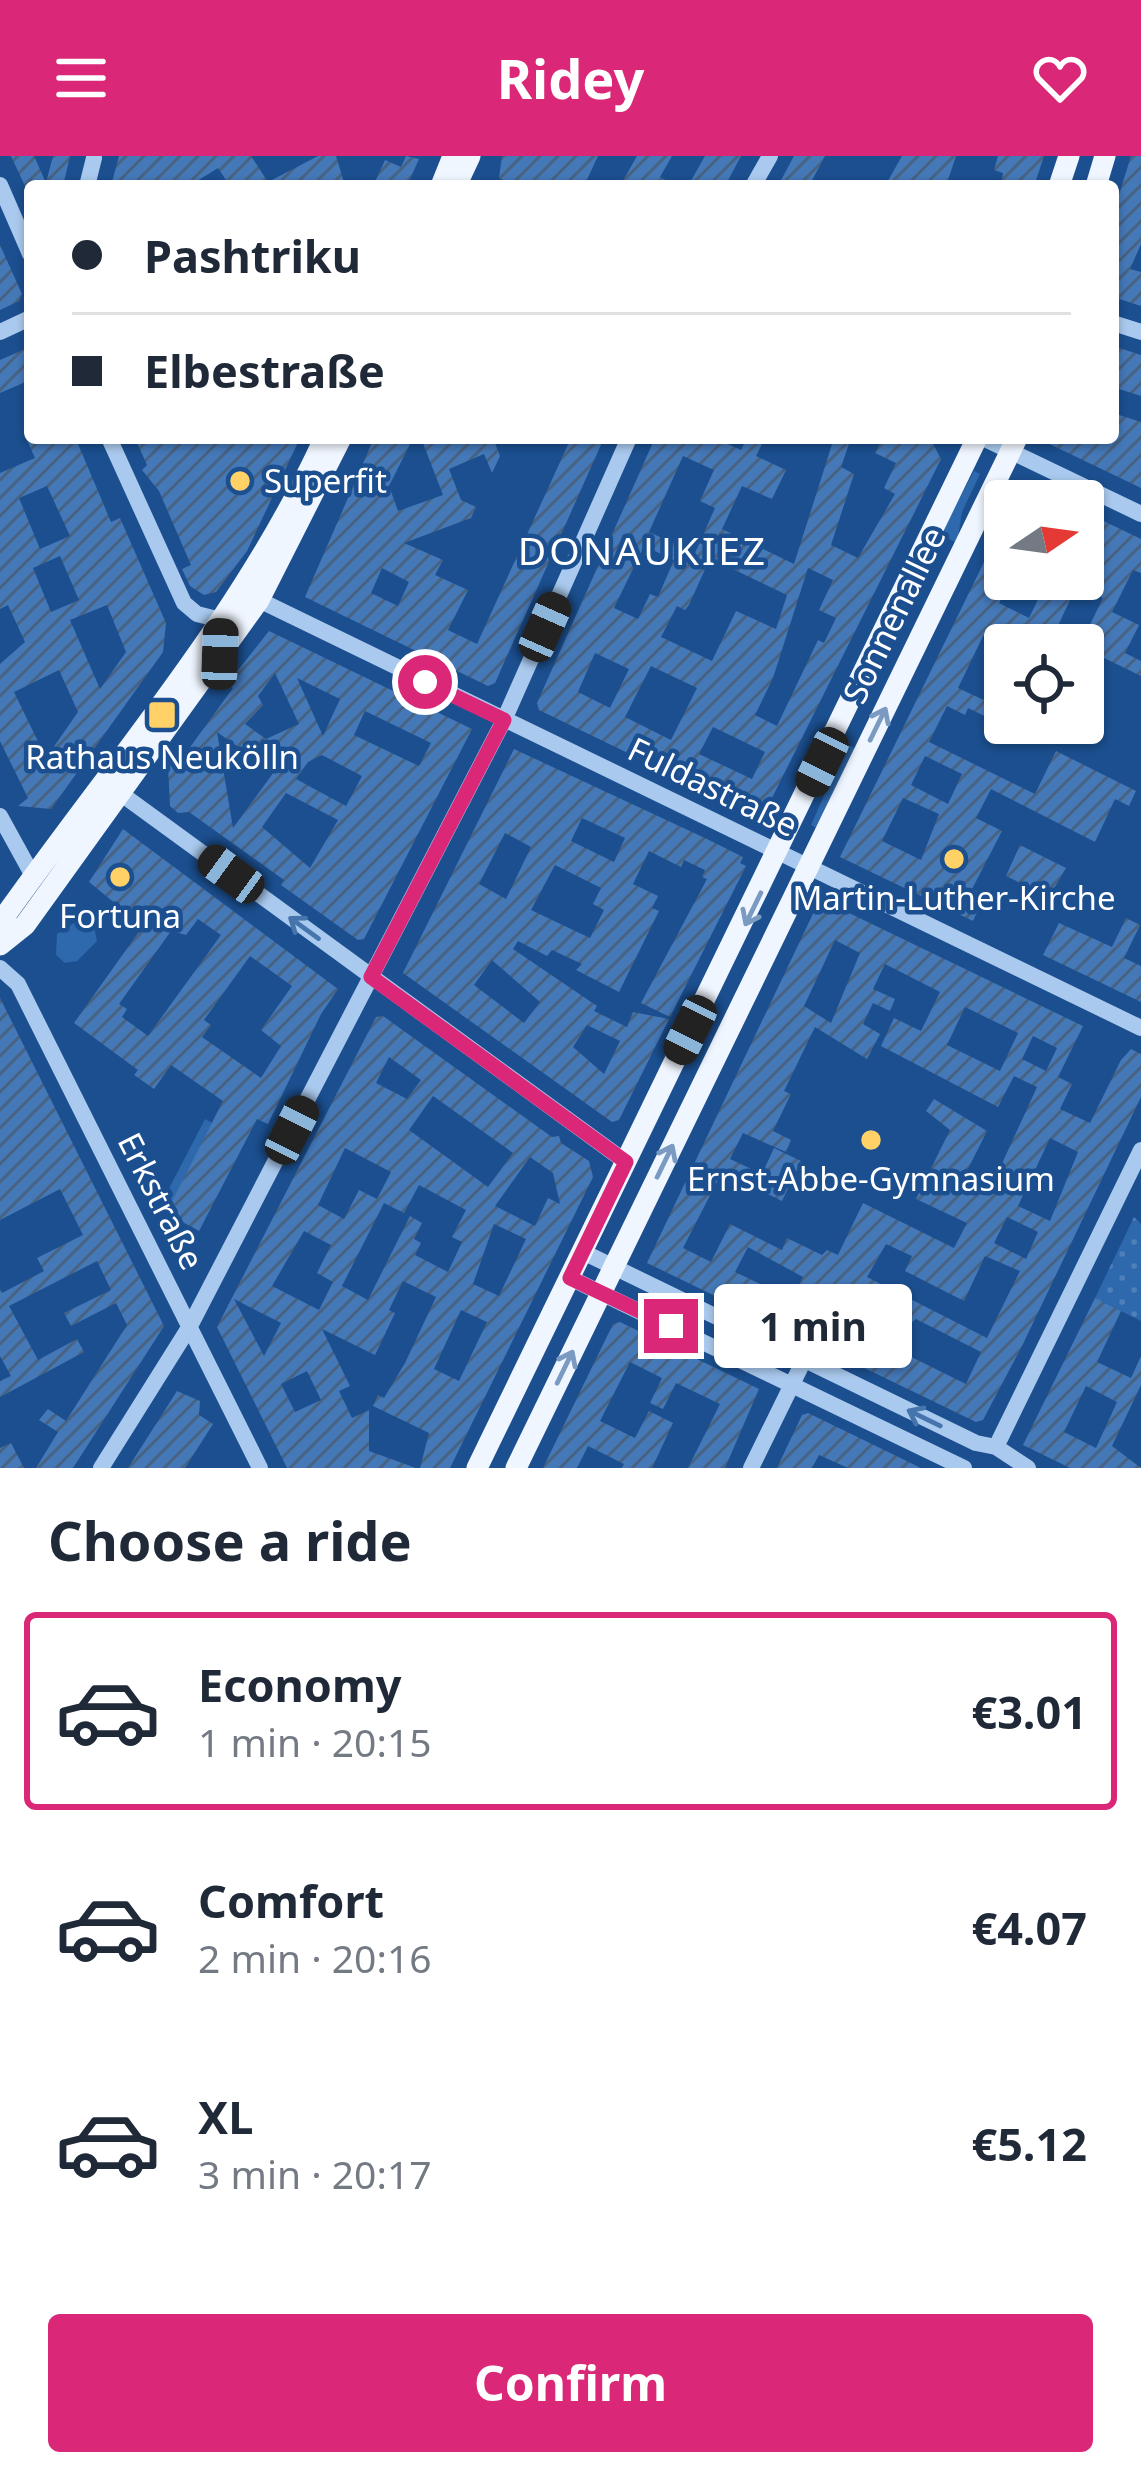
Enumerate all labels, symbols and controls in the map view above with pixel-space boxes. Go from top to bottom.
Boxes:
text: Ridey [497,41,644,115]
icon: menu [48,45,114,111]
icon: heart [1027,45,1093,111]
text: Pashtriku [144,225,361,286]
text: Elbestraße [144,340,385,401]
place label: Superfit [264,458,387,503]
marker: Superfit [227,468,253,494]
north arrow [984,480,1104,600]
map controls [984,480,1104,744]
street label: Sonnenallee [832,519,956,710]
district label: DONAUKIEZ [518,523,768,576]
car [514,587,576,667]
car [201,617,239,691]
button: locate [984,624,1104,744]
route start [398,655,452,709]
marker: Rathaus Neukölln [146,699,178,731]
one-way arrow [868,707,890,743]
car [790,722,854,802]
street label: Fuldastraße [621,726,806,847]
place label: Rathaus Neukölln [25,734,299,779]
car [191,838,271,910]
marker: Martin-Luther-Kirche [941,846,967,872]
marker: Fortuna [107,864,133,890]
place label: Martin-Luther-Kirche [792,875,1116,920]
one-way arrow [741,890,763,926]
place label: Fortuna [59,893,181,938]
one-way arrow [289,915,321,941]
car [658,990,722,1070]
car [260,1090,324,1170]
street label: Erkstraße [108,1125,215,1277]
marker: Ernst-Abbe-Gymnasium [858,1127,884,1153]
one-way arrow [655,1144,677,1180]
place label: Ernst-Abbe-Gymnasium [687,1156,1055,1201]
callout: 1 min [713,1284,911,1368]
route end [644,1299,698,1353]
text: 1 min [759,1299,867,1352]
one-way arrow [555,1350,577,1386]
one-way arrow [907,1406,943,1428]
text: Choose a ride [48,1503,412,1577]
text: Economy [198,1654,402,1715]
icon: car [54,1657,162,1765]
text: €3.01 [971,1681,1087,1742]
text: 1 min · 20:15 [198,1715,432,1768]
text: Comfort [198,1870,384,1931]
icon: car [54,1873,162,1981]
text: €4.07 [971,1897,1087,1958]
text: 2 min · 20:16 [198,1931,432,1984]
text: XL [198,2086,253,2147]
icon: car [54,2089,162,2197]
text: €5.12 [971,2113,1087,2174]
text: 3 min · 20:17 [198,2147,432,2200]
button: Confirm [48,2314,1093,2452]

